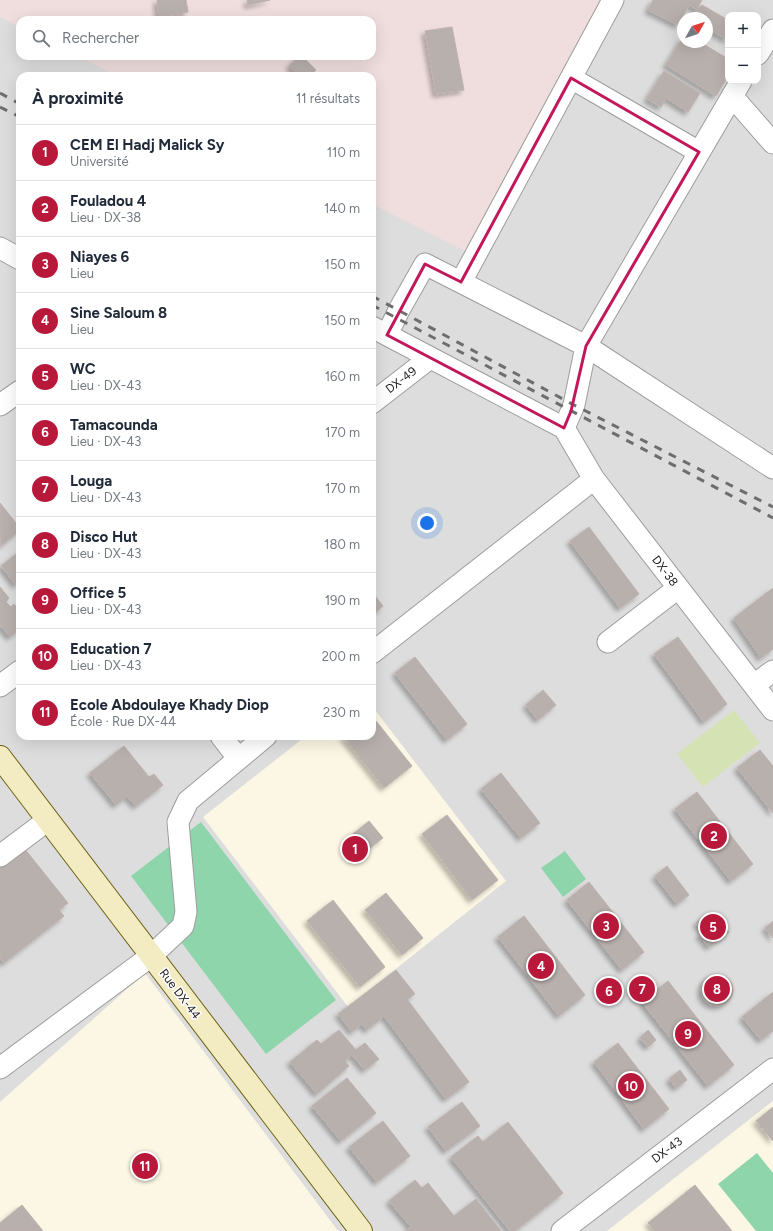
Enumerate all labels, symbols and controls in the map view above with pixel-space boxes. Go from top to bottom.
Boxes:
north arrow [677,12,713,48]
map controls [725,12,761,84]
button: + [725,12,761,48]
search box [16,16,376,60]
icon: search [30,27,52,49]
text: Rechercher [62,29,139,47]
button: − [725,48,761,84]
text: À proximité [32,88,123,108]
text: 11 résultats [296,91,360,106]
text: CEM El Hadj Malick Sy [70,136,224,154]
text: 1 [42,145,48,160]
text: 110 m [327,145,360,160]
text: Université [70,154,129,169]
text: Fouladou 4 [70,192,146,210]
text: 2 [41,201,49,216]
text: 140 m [324,201,360,216]
text: Lieu · DX-38 [70,210,141,225]
text: Niayes 6 [70,248,129,266]
text: 3 [41,257,49,272]
text: 150 m [325,257,360,272]
text: Lieu [70,266,94,281]
text: Sine Saloum 8 [70,304,167,322]
text: 4 [41,313,49,328]
text: 150 m [325,313,360,328]
text: Lieu [70,322,94,337]
text: WC [70,360,96,378]
street label: DX-49 [383,364,419,396]
text: 5 [41,369,49,384]
text: 160 m [325,369,360,384]
text: Lieu · DX-43 [70,378,141,393]
text: Tamacounda [70,416,158,434]
text: 6 [41,425,49,440]
text: 170 m [325,425,360,440]
text: Lieu · DX-43 [70,434,141,449]
text: Louga [70,472,112,490]
text: 7 [41,481,49,496]
text: 170 m [325,481,360,496]
text: Lieu · DX-43 [70,490,141,505]
your location [417,513,437,533]
text: Disco Hut [70,528,138,546]
text: 8 [41,537,49,552]
text: 180 m [324,537,360,552]
text: Lieu · DX-43 [70,546,141,561]
street label: DX-38 [649,553,681,589]
text: Office 5 [70,584,126,602]
text: 9 [41,593,49,608]
text: 190 m [325,593,360,608]
text: Lieu · DX-43 [70,602,141,617]
text: Education 7 [70,640,152,658]
text: 10 [38,649,52,664]
text: 200 m [322,649,360,664]
text: Lieu · DX-43 [70,658,141,673]
text: Ecole Abdoulaye Khady Diop [70,696,269,714]
text: 11 [40,705,50,720]
text: 230 m [323,705,360,720]
text: École · Rue DX-44 [70,714,176,729]
pin: 2 [701,821,727,851]
pin: 1 [342,834,368,864]
pin: 3 [593,911,619,941]
pin: 5 [700,912,726,942]
pin: 4 [528,951,554,981]
street label: Rue DX-44 [157,966,204,1022]
pin: 7 [629,974,655,1004]
pin: 8 [704,974,730,1004]
pin: 6 [596,976,622,1006]
pin: 9 [675,1019,701,1049]
pin: 10 [618,1071,644,1101]
street label: DX-43 [649,1134,685,1166]
pin: 11 [132,1151,158,1181]

